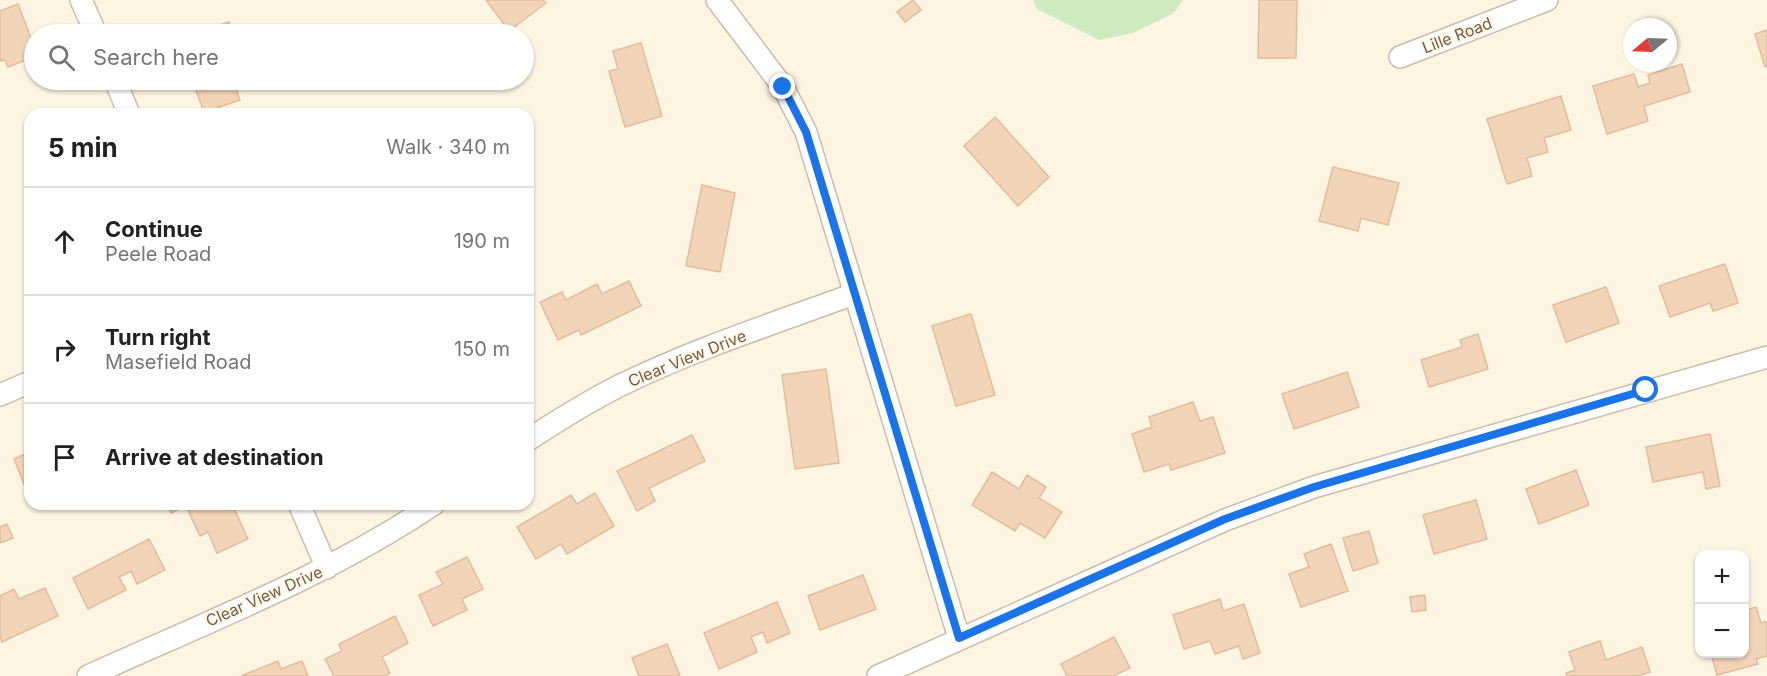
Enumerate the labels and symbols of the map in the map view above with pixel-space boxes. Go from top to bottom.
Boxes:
street label: Lille Road [1419,13,1495,57]
north arrow [1623,18,1677,72]
route end [769,73,795,99]
street label: Clear View Drive [625,325,749,391]
route start [1632,376,1658,402]
street label: Clear View Drive [202,561,326,631]

